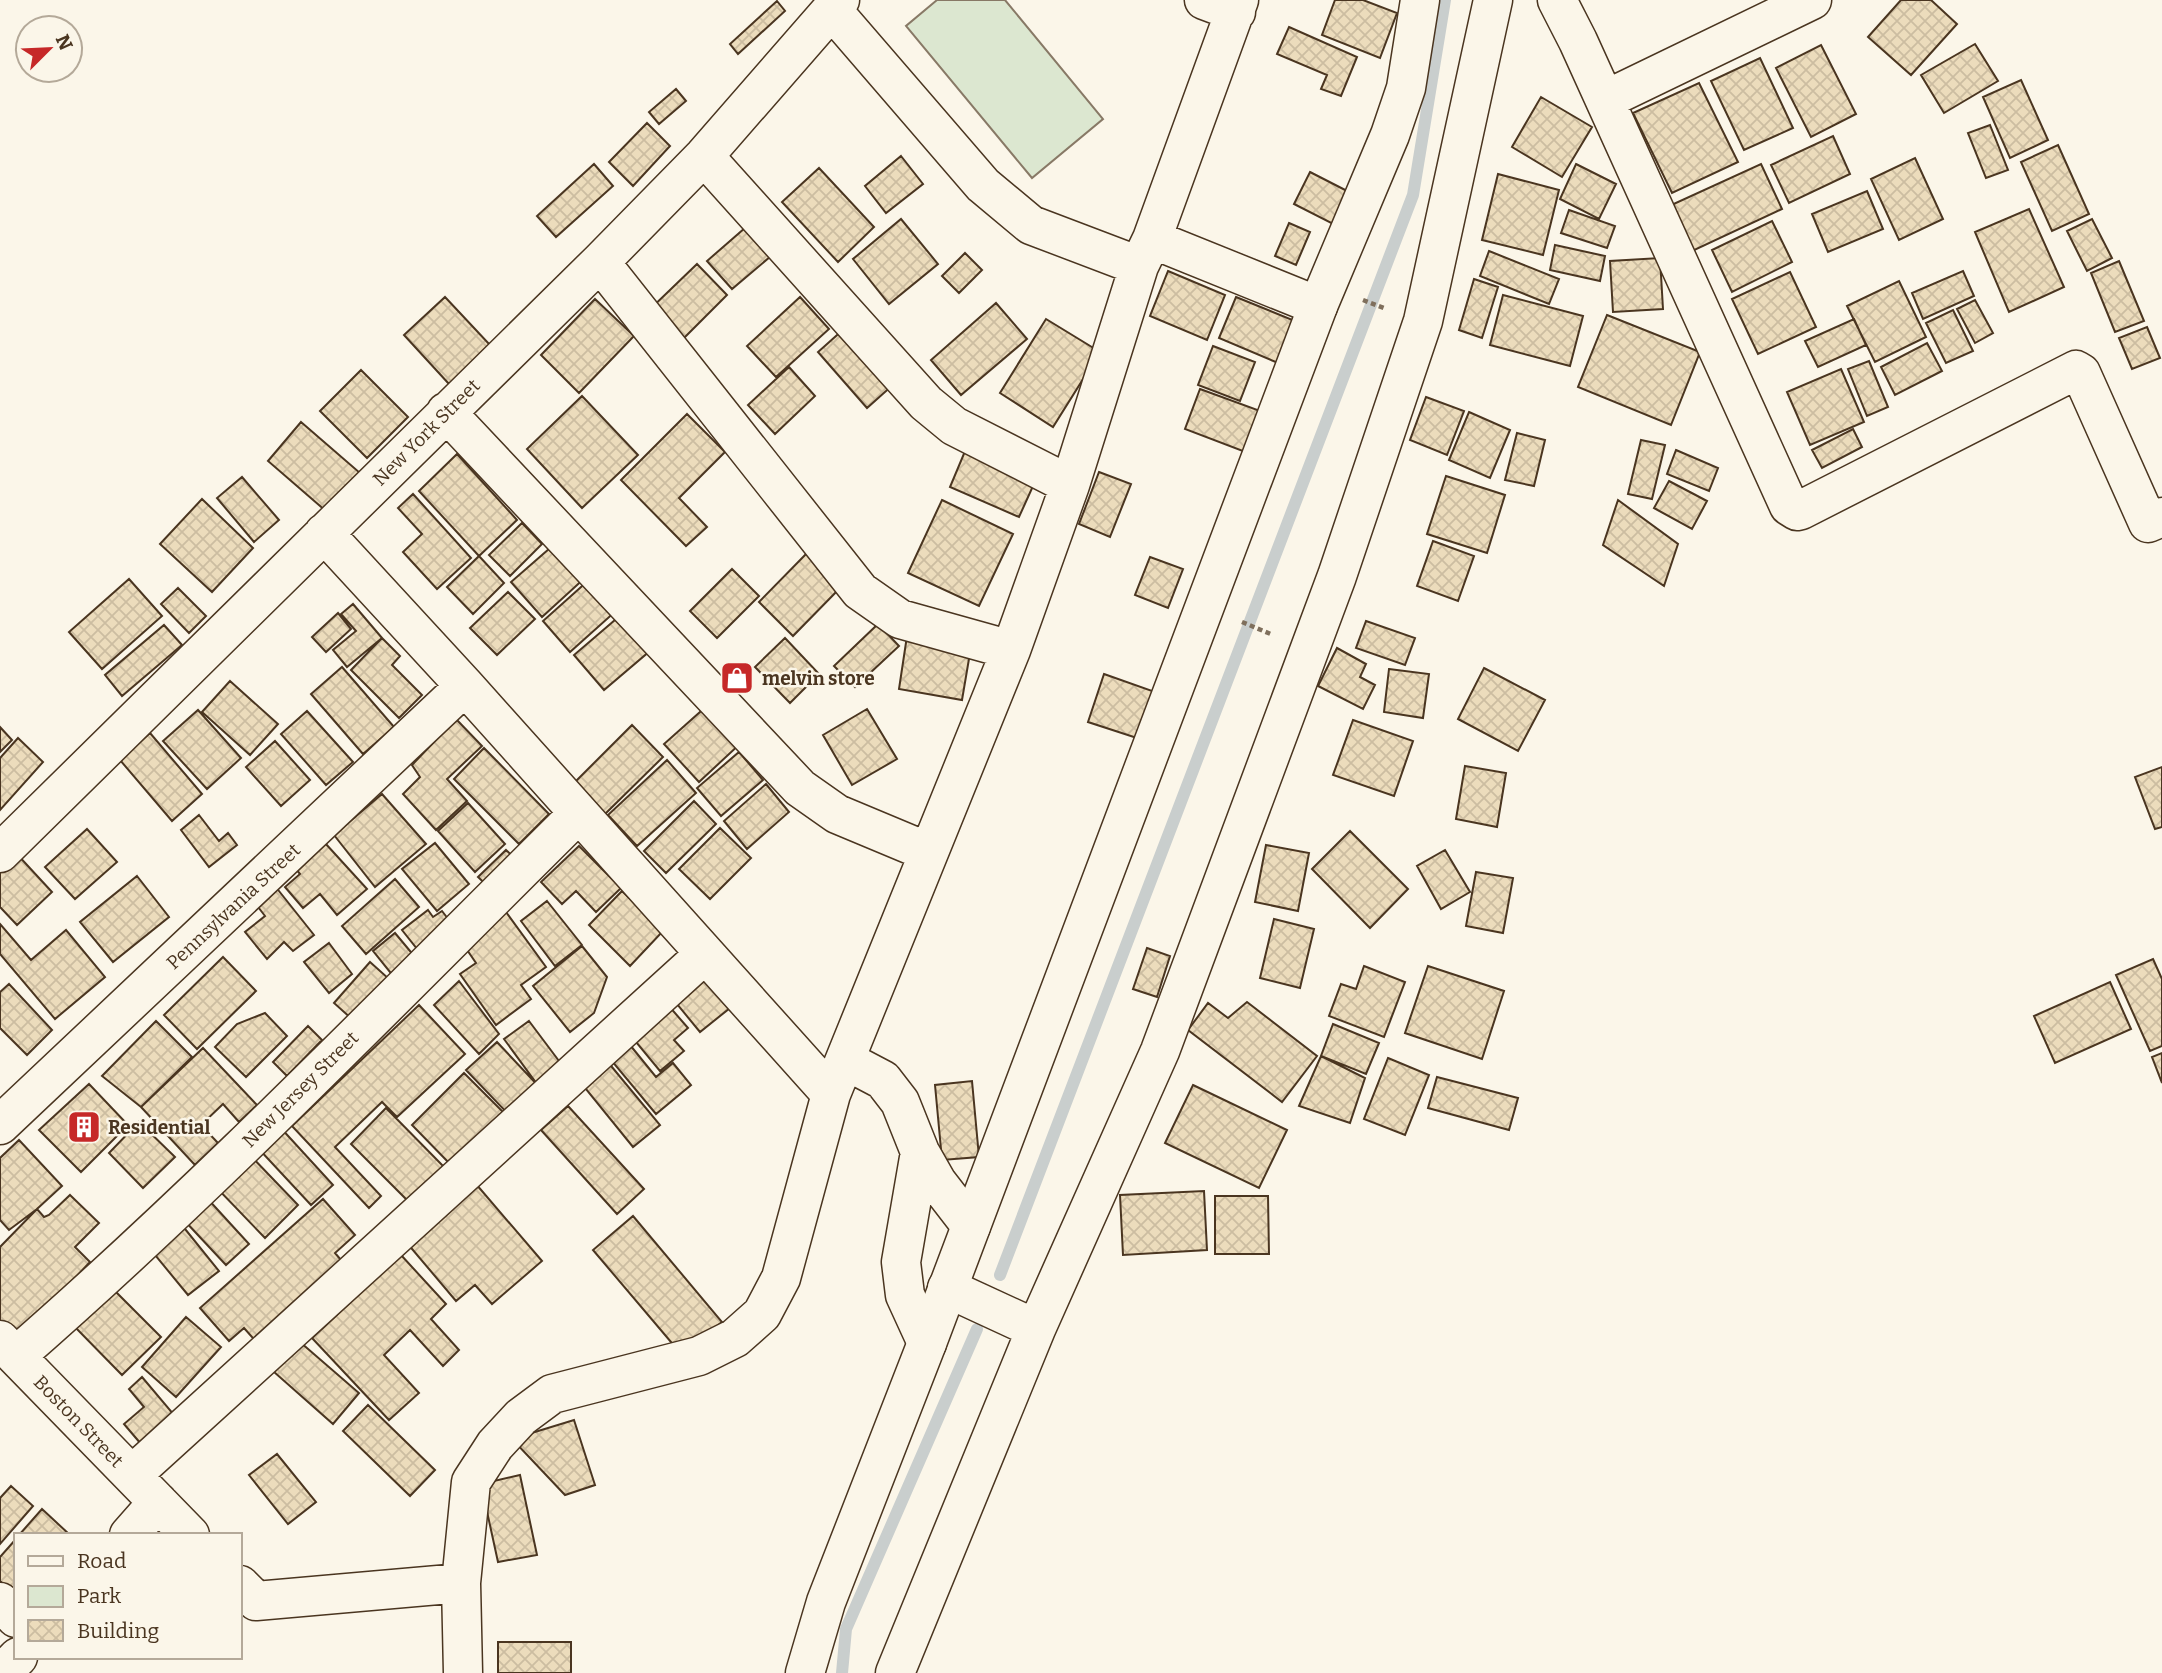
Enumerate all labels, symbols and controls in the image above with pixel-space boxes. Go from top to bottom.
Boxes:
north arrow [14,14,84,84]
text: N [51,31,78,54]
street label: New York Street [368,374,485,491]
shop icon: melvin store [718,659,756,697]
place label: melvin store [762,667,875,690]
street label: Pennsylvania Street [162,838,305,974]
street label: New Jersey Street [237,1026,363,1152]
building icon: Residential [65,1108,103,1146]
place label: Residential [108,1116,210,1139]
street label: Boston Street [29,1371,128,1472]
legend [14,1533,242,1659]
text: Road [77,1548,126,1574]
text: Park [77,1583,121,1609]
text: Building [77,1618,160,1644]

